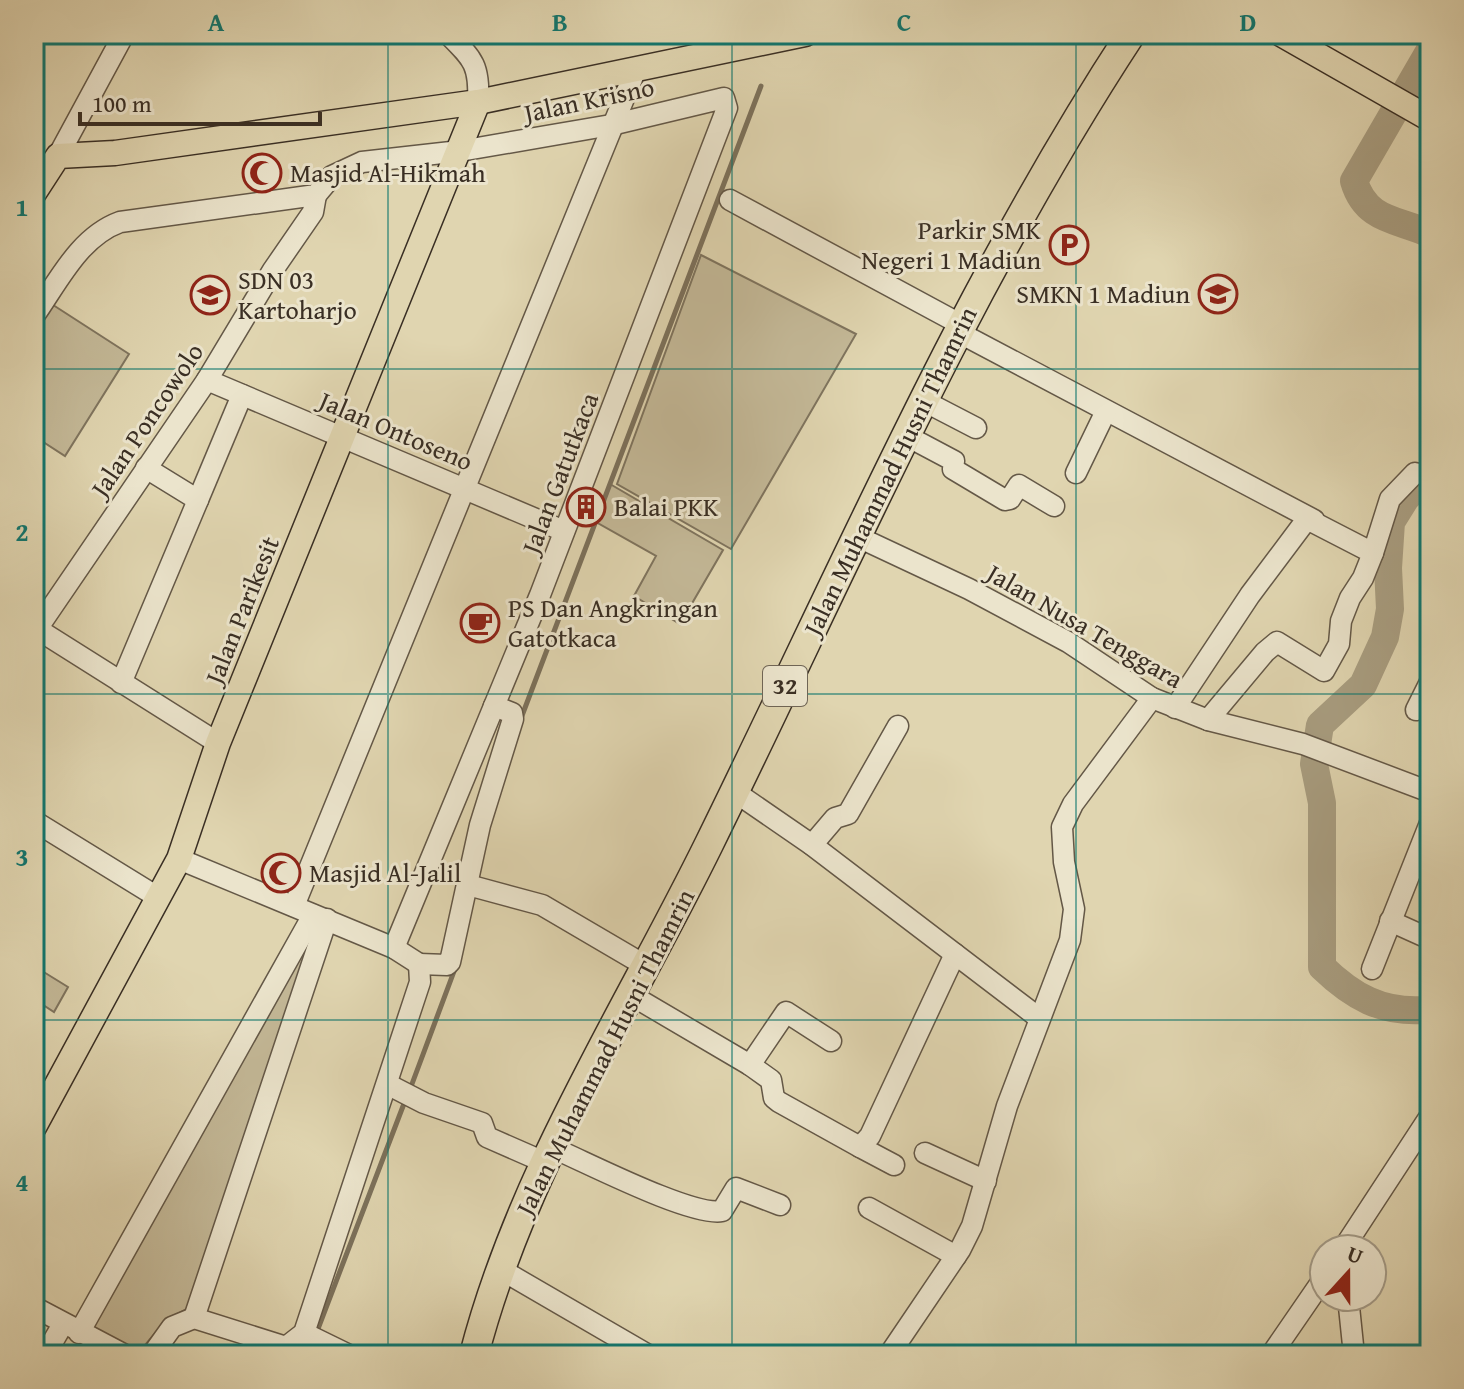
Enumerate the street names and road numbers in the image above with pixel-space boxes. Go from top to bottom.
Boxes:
street label: Jalan Krisno [517,67,658,133]
street label: Jalan Muhammad Husni Thamrin [791,299,987,645]
street label: Jalan Poncowolo [79,335,213,507]
street label: Jalan Ontoseno [311,379,479,480]
street label: Jalan Gatutkaca [510,386,608,562]
street label: Jalan Parikesit [193,530,289,692]
street label: Jalan Nusa Tenggara [977,552,1191,698]
road number: 32 [763,666,807,706]
street label: Jalan Muhammad Husni Thamrin [504,881,704,1224]

